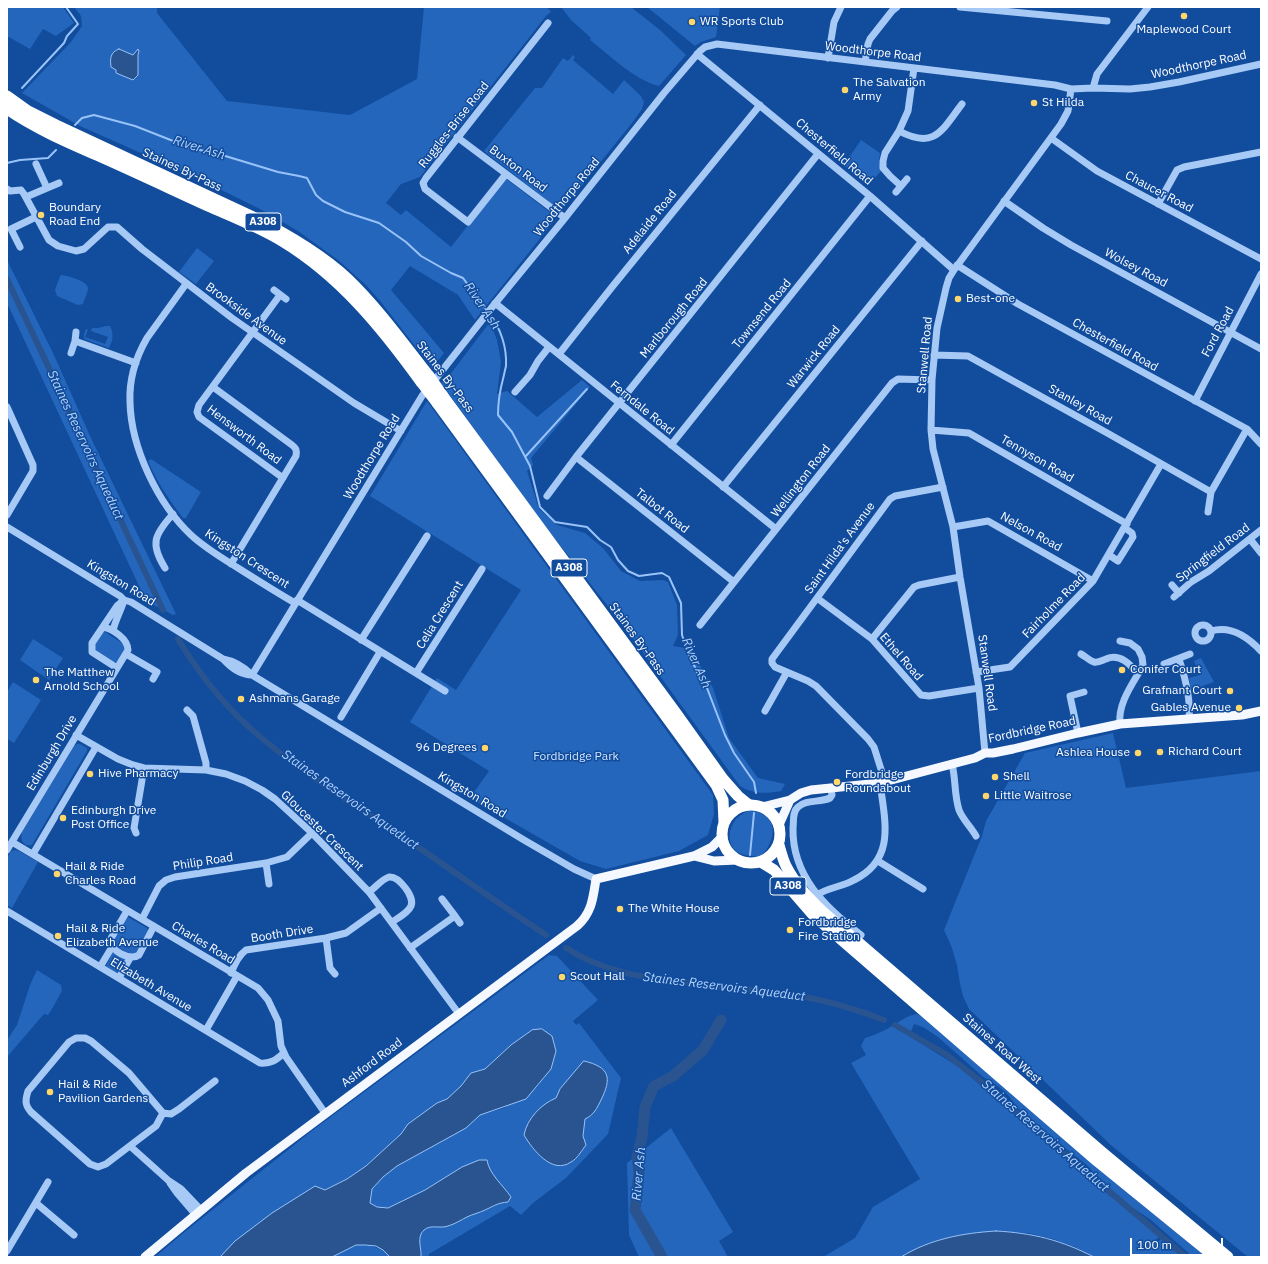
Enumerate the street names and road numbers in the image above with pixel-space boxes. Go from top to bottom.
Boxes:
street label: Woodthorpe Road [824,39,922,65]
street label: Woodthorpe Road [1150,48,1248,82]
street label: Ruggles-Brise Road [416,79,492,171]
street label: Chesterfield Road [793,116,875,188]
street label: Buxton Road [486,143,550,195]
street label: Staines By-Pass [140,145,224,195]
street label: Woodthorpe Road [531,155,603,239]
street label: Chaucer Road [1123,168,1195,216]
street label: Adelaide Road [620,187,680,257]
road number: A308 [245,213,281,231]
street label: Wolsey Road [1102,245,1170,291]
street label: Marlborough Road [637,275,711,361]
street label: Townsend Road [730,276,794,352]
street label: Brookside Avenue [202,280,290,348]
street label: Ford Road [1199,304,1237,360]
street label: Chesterfield Road [1070,315,1160,375]
street label: Stanwell Road [914,316,936,394]
street label: Warwick Road [784,323,844,391]
street label: Staines By-Pass [413,338,477,416]
street label: Ferndale Road [607,378,677,438]
street label: Stanley Road [1046,382,1114,428]
street label: Hensworth Road [204,402,284,468]
street label: Woodthorpe Road [341,412,403,502]
street label: Tennyson Road [998,432,1076,486]
street label: Wellington Road [768,442,834,520]
street label: Talbot Road [632,486,692,536]
street label: Saint Hilda's Avenue [802,499,878,597]
street label: Nelson Road [998,509,1064,555]
street label: Springfield Road [1173,521,1253,585]
street label: Kingston Crescent [202,526,292,592]
street label: Kingston Road [84,557,158,609]
road number: A308 [551,559,587,577]
street label: Fairholme Road [1020,571,1088,641]
street label: Celia Crescent [413,578,467,652]
street label: Staines By-Pass [606,600,668,678]
street label: Ethel Road [876,630,926,684]
street label: Stanwell Road [975,634,999,712]
street label: Edinburgh Drive [24,713,80,793]
street label: Fordbridge Road [987,714,1077,746]
street label: Kingston Road [435,769,509,821]
street label: Gloucester Crescent [278,788,366,874]
street label: Philip Road [172,850,234,874]
road number: A308 [770,877,806,895]
street label: Charles Road [169,918,237,968]
street label: Booth Drive [250,922,314,946]
street label: Elizabeth Avenue [108,955,194,1015]
street label: Staines Road West [959,1011,1045,1087]
street label: Ashford Road [339,1035,405,1091]

